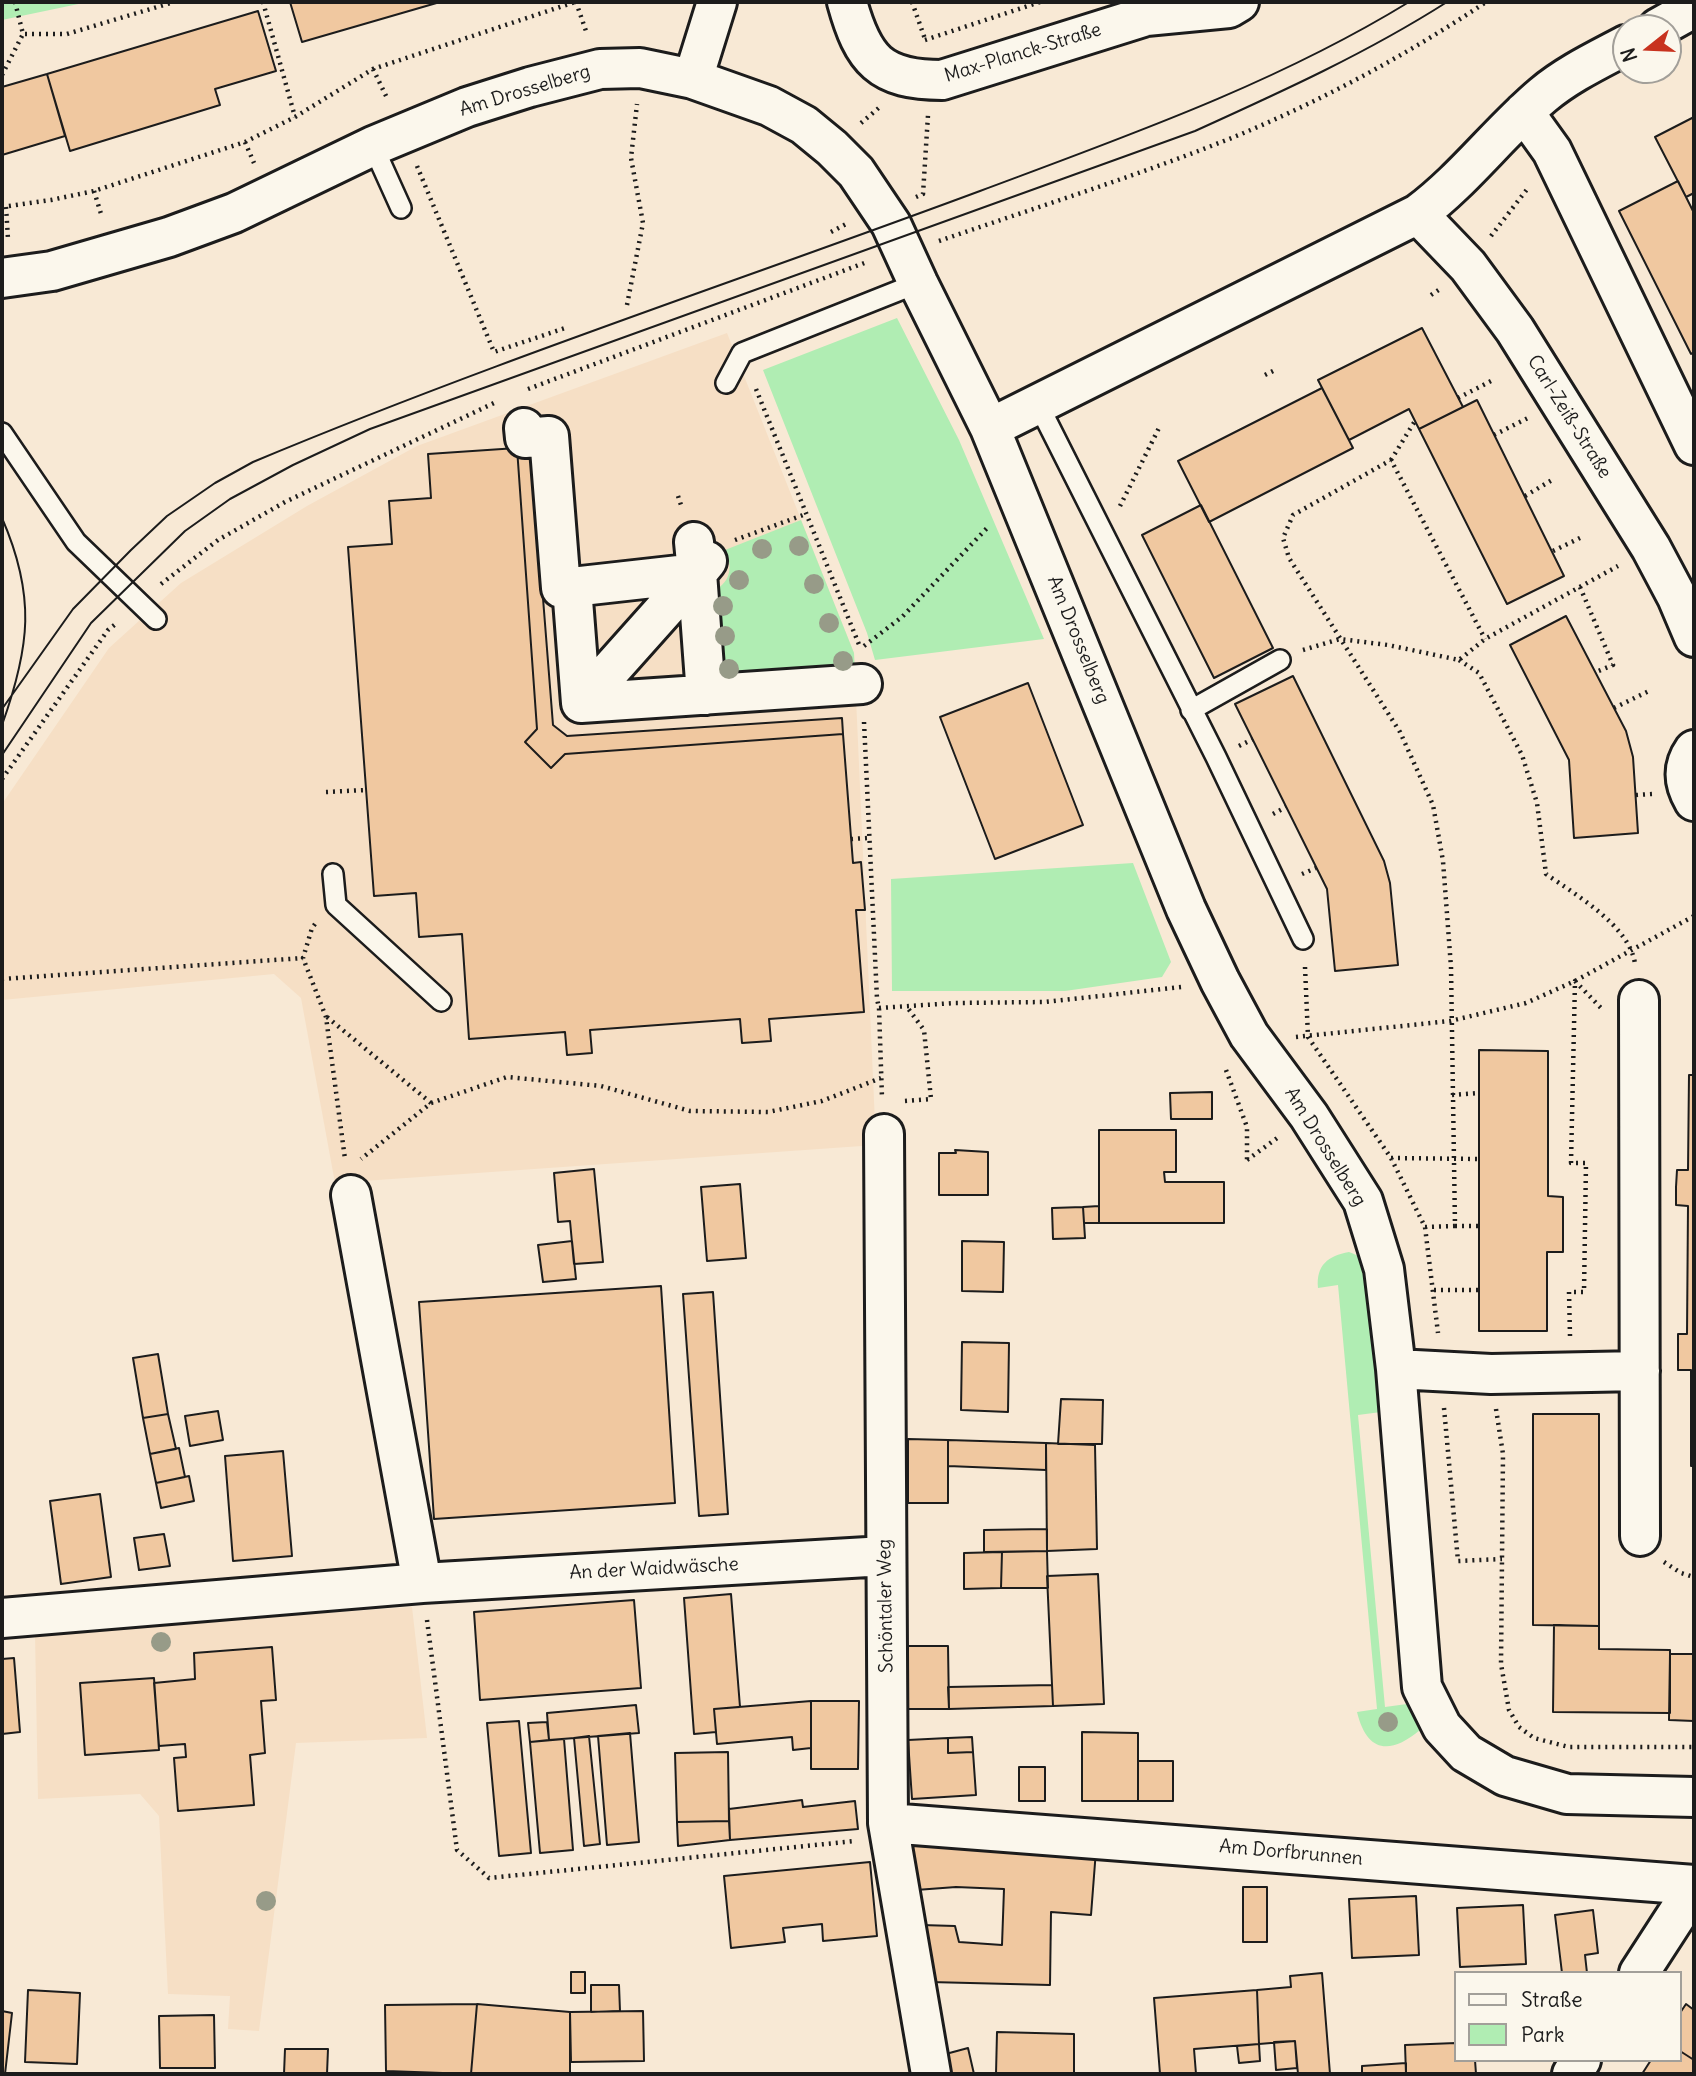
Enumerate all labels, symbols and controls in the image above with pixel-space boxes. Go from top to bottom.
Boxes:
north arrow [1612,14,1682,84]
street label: Max-Planck-Straße [942,18,1104,88]
text: N [1615,45,1642,65]
street label: Am Drosselberg [457,60,593,122]
street label: Carl-Zeiß-Straße [1522,351,1616,483]
street label: Am Drosselberg [1042,573,1114,707]
street label: Am Drosselberg [1279,1083,1371,1211]
street label: Schöntaler Weg [873,1539,899,1673]
street label: An der Waidwäsche [569,1553,739,1585]
street label: Am Dorfbrunnen [1218,1835,1364,1871]
legend [1454,1971,1682,2062]
text: Straße [1521,1986,1582,2013]
text: Park [1521,2021,1564,2048]

